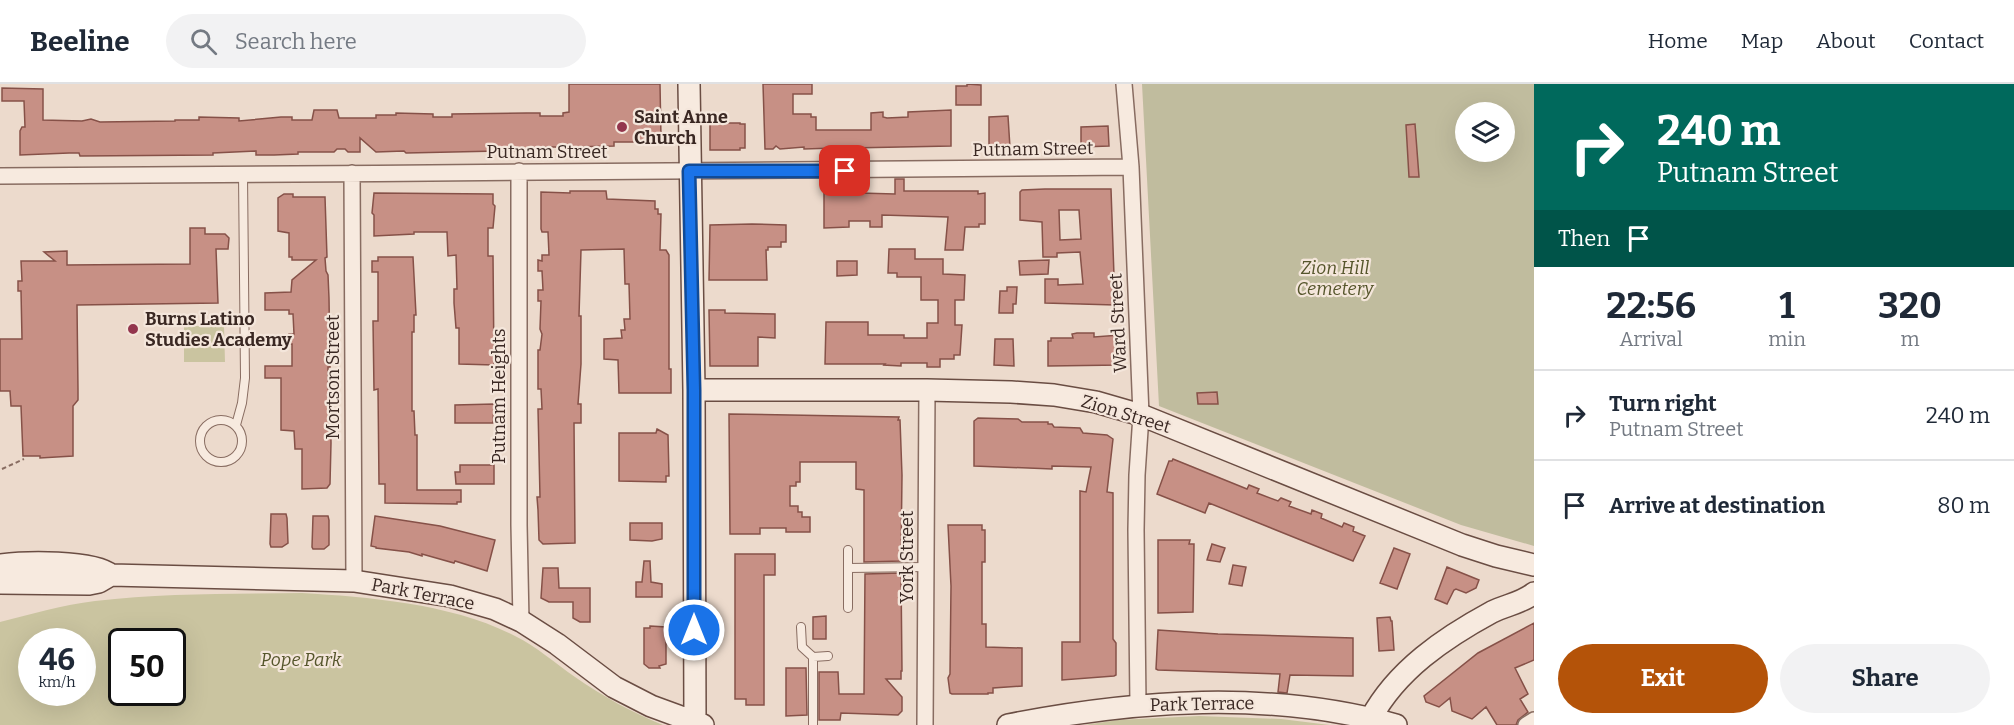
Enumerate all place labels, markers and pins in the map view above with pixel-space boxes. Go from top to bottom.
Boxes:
place label: Saint Anne Church [634,106,728,149]
marker: Saint Anne Church [615,120,629,134]
pin [819,145,870,196]
place label: Burns Latino Studies Academy [145,308,293,351]
marker: Burns Latino Studies Academy [126,322,140,336]

